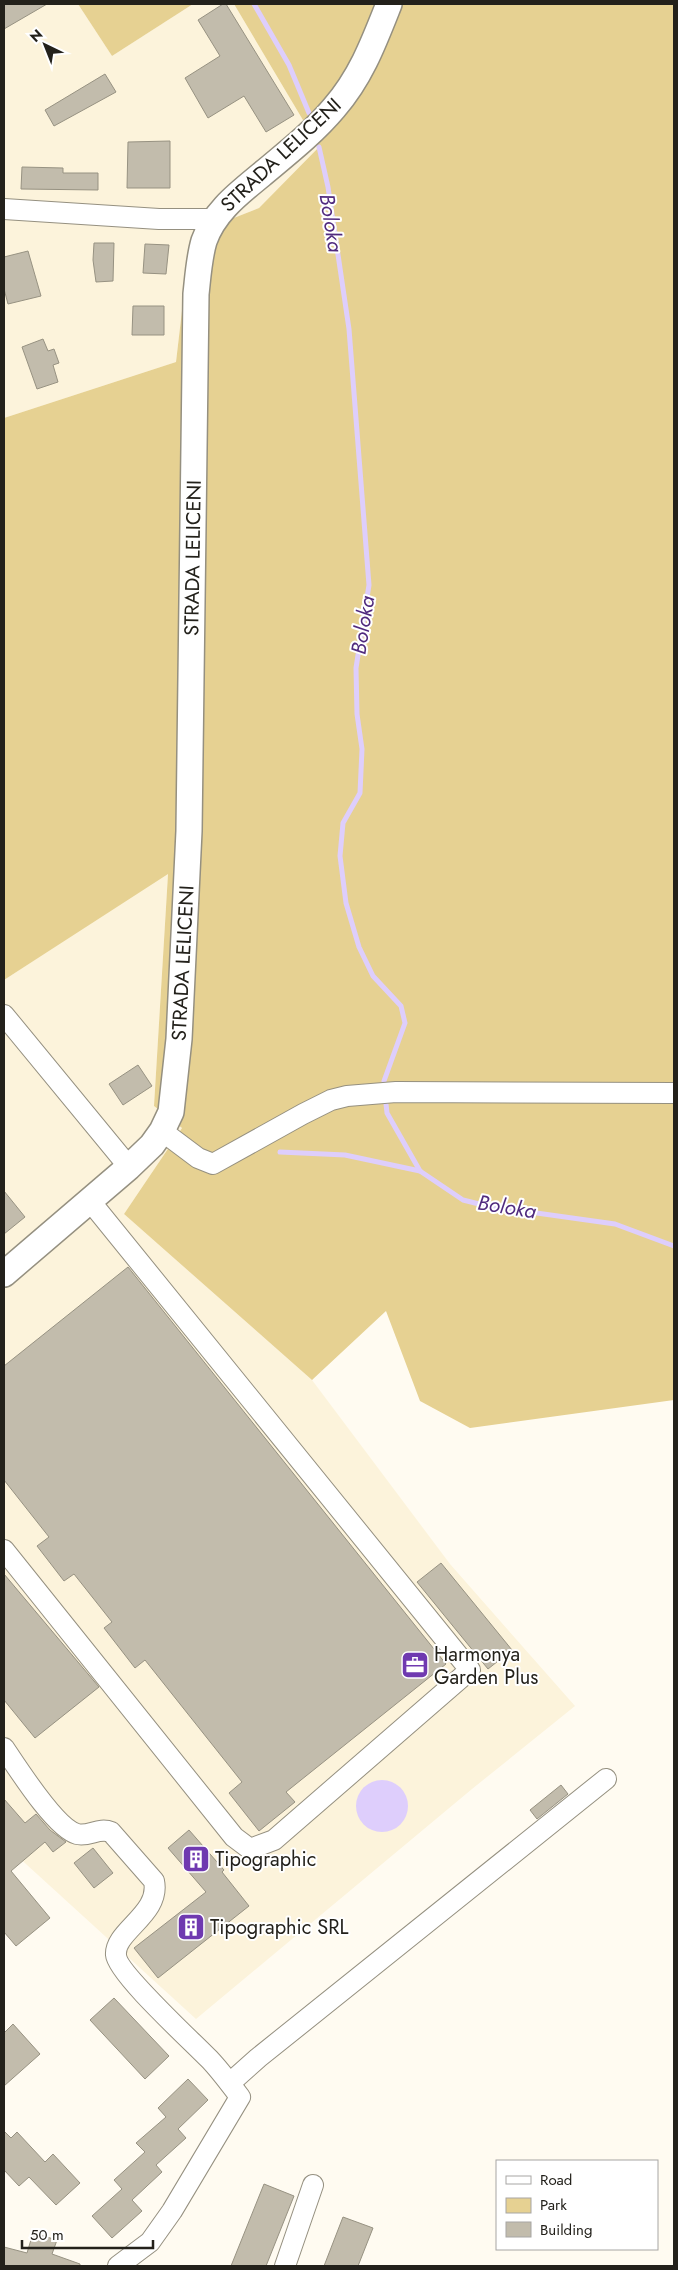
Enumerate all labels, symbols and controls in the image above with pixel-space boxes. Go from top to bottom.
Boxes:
north arrow [20,20,70,70]
text: N [25,24,47,47]
street label: STRADA LELICENI [214,91,348,219]
water label: Boloka [312,192,350,255]
street label: STRADA LELICENI [177,480,209,636]
water label: Boloka [344,593,382,656]
street label: STRADA LELICENI [164,884,202,1042]
water label: Boloka [476,1188,539,1226]
place label: Harmonya Garden Plus [434,1640,538,1692]
office icon: Harmonya Garden Plus [400,1650,430,1680]
building icon: Tipographic [181,1844,211,1874]
place label: Tipographic [215,1845,316,1874]
building icon: Tipographic SRL [176,1912,206,1942]
place label: Tipographic SRL [210,1913,349,1942]
legend [496,2160,658,2250]
text: Road [540,2169,572,2191]
text: Park [540,2194,567,2216]
scale bar [22,2218,154,2250]
text: Building [540,2219,592,2241]
text: 50 m [30,2224,64,2246]

